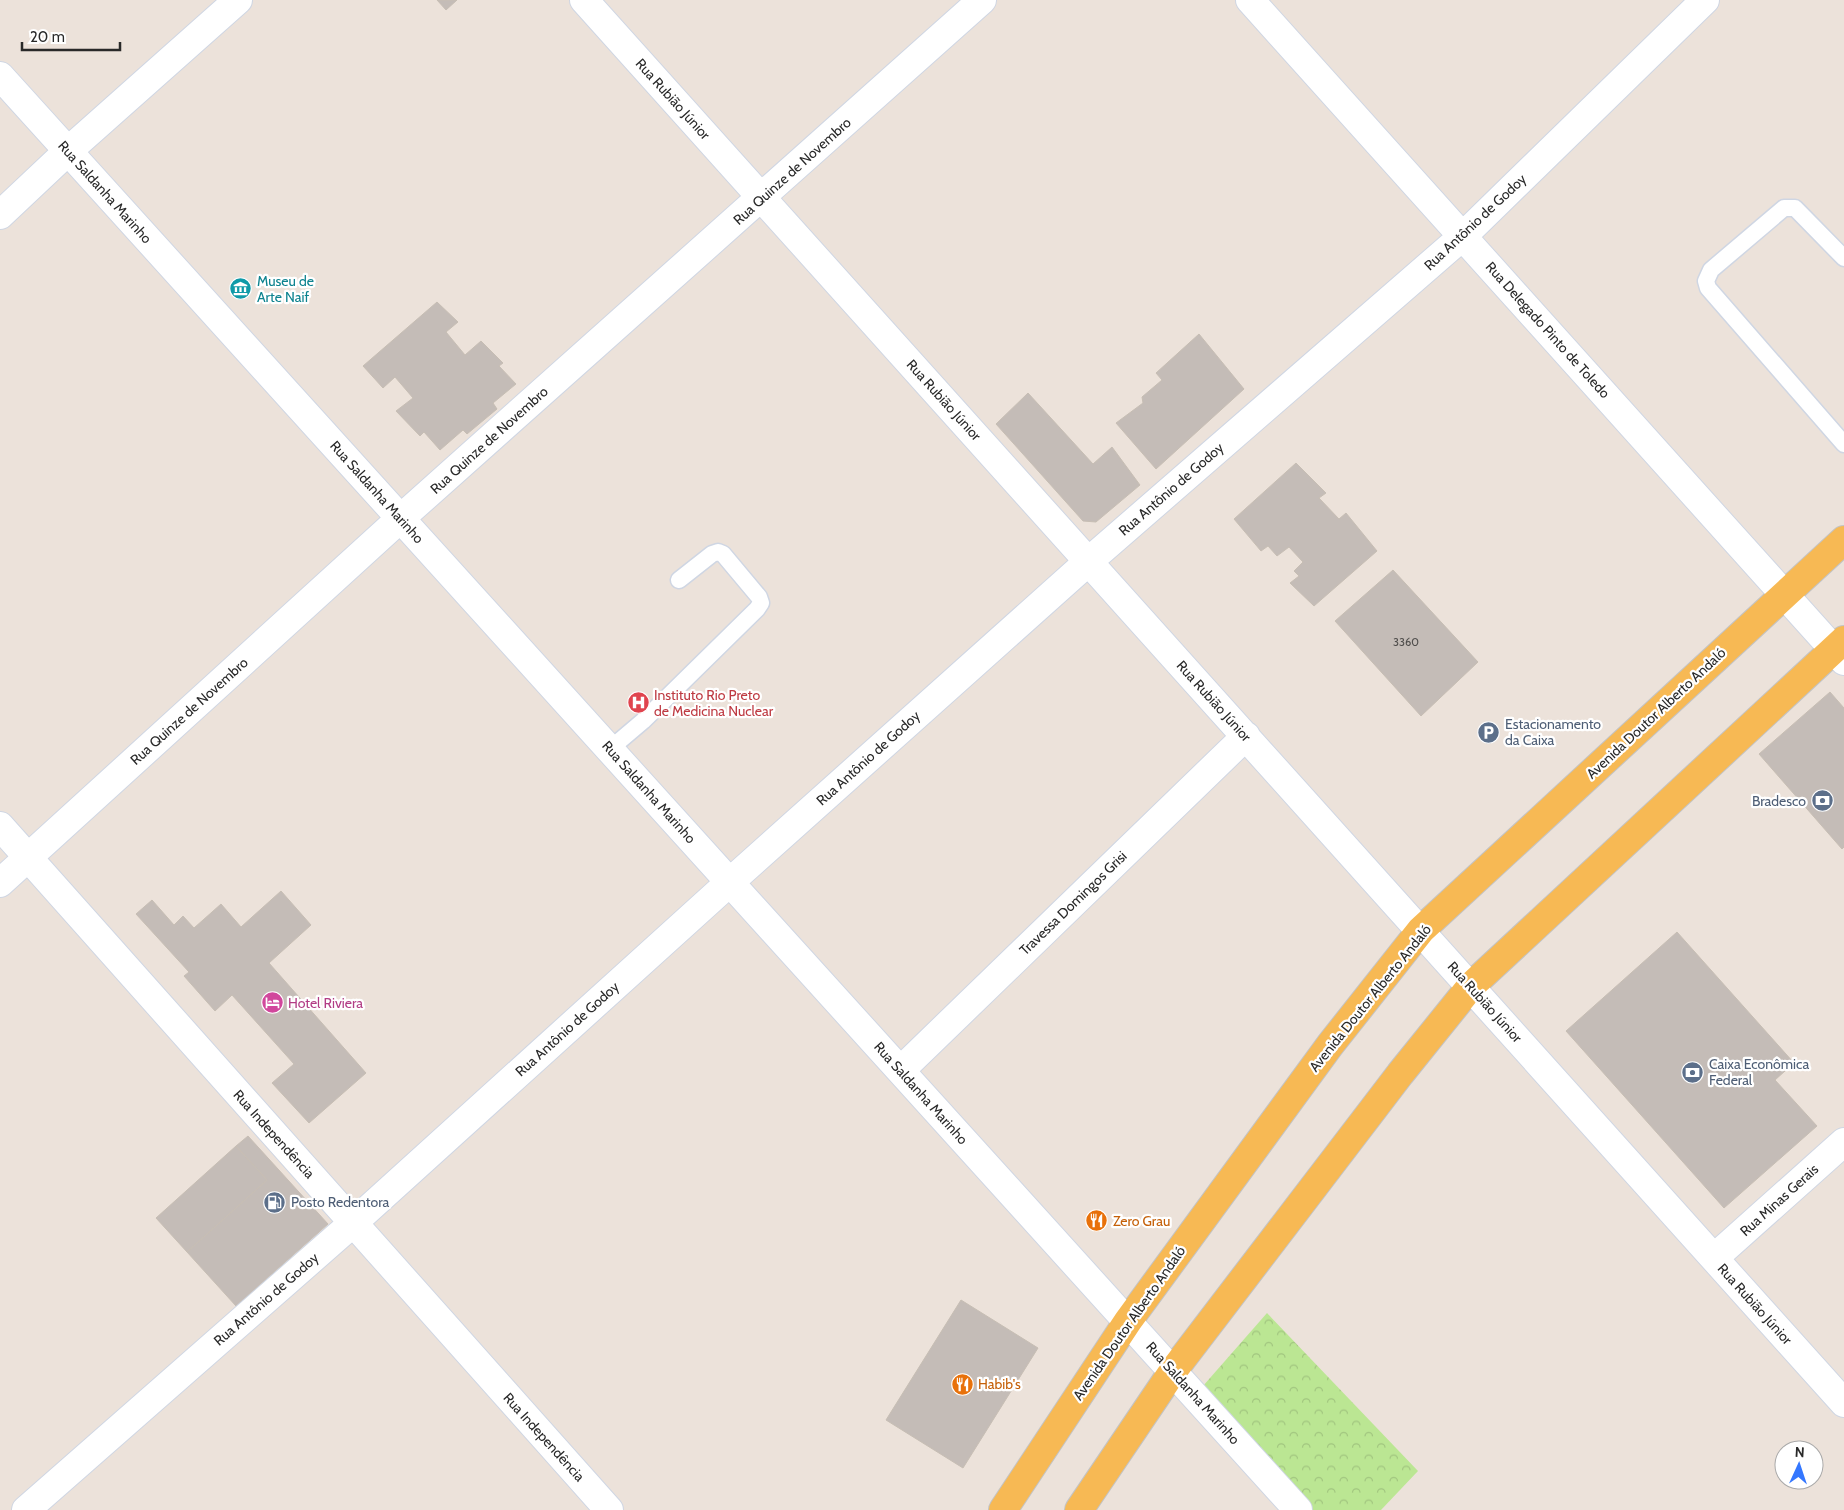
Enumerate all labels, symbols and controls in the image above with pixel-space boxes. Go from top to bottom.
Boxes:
scale bar [22,20,120,52]
text: 20 m [30,28,65,46]
street label: Rua Rubião Júnior [632,55,715,144]
street label: Rua Quinze de Novembro [729,113,855,229]
street label: Rua Saldanha Marinho [54,137,156,247]
street label: Rua Antônio de Godoy [1420,170,1530,274]
street label: Rua Delegado Pinto de Toledo [1482,258,1614,402]
place label: Museu de Arte Naif [257,272,314,306]
museum icon: Museu de Arte Naif [229,277,253,301]
street label: Rua Rubião Júnior [903,356,986,445]
street label: Rua Quinze de Novembro [426,382,552,498]
street label: Rua Saldanha Marinho [326,437,428,547]
street label: Rua Antônio de Godoy [1115,438,1227,540]
house number: 3360 [1393,635,1419,649]
street label: Avenida Doutor Alberto Andaló [1583,643,1730,782]
street label: Rua Quinze de Novembro [126,653,252,769]
street label: Rua Rubião Júnior [1173,657,1256,746]
place label: Instituto Rio Preto de Medicina Nuclear [654,686,774,720]
hospital icon: Instituto Rio Preto de Medicina Nuclear [626,691,650,715]
street label: Rua Antônio de Godoy [812,707,924,809]
place label: Estacionamento da Caixa [1505,715,1601,749]
parking icon: Estacionamento da Caixa [1477,720,1501,744]
street label: Rua Saldanha Marinho [598,737,700,847]
bank icon: Bradesco [1810,789,1834,813]
place label: Bradesco [1752,792,1806,810]
street label: Travessa Domingos Grisi [1016,847,1130,959]
street label: Avenida Doutor Alberto Andaló [1305,921,1435,1075]
street label: Rua Rubião Júnior [1444,958,1527,1047]
street label: Rua Antônio de Godoy [511,978,623,1080]
hotel icon: Hotel Riviera [260,991,284,1015]
place label: Hotel Riviera [288,994,363,1012]
street label: Rua Saldanha Marinho [870,1038,972,1148]
place label: Caixa Econômica Federal [1709,1055,1809,1089]
bank icon: Caixa Econômica Federal [1681,1060,1705,1084]
street label: Rua Independência [229,1086,319,1182]
street label: Rua Minas Gerais [1736,1160,1822,1240]
fuel station icon: Posto Redentora [263,1190,287,1214]
place label: Posto Redentora [291,1193,390,1211]
restaurant icon: Zero Grau [1085,1209,1109,1233]
place label: Zero Grau [1113,1212,1170,1230]
street label: Avenida Doutor Alberto Andaló [1069,1242,1189,1404]
street label: Rua Antônio de Godoy [210,1248,322,1350]
street label: Rua Rubião Júnior [1714,1260,1797,1349]
street label: Rua Saldanha Marinho [1142,1338,1244,1448]
restaurant icon: Habib's [950,1372,974,1396]
place label: Habib's [978,1375,1021,1393]
street label: Rua Independência [499,1389,589,1485]
north arrow [1774,1440,1824,1490]
text: N [1794,1443,1805,1461]

